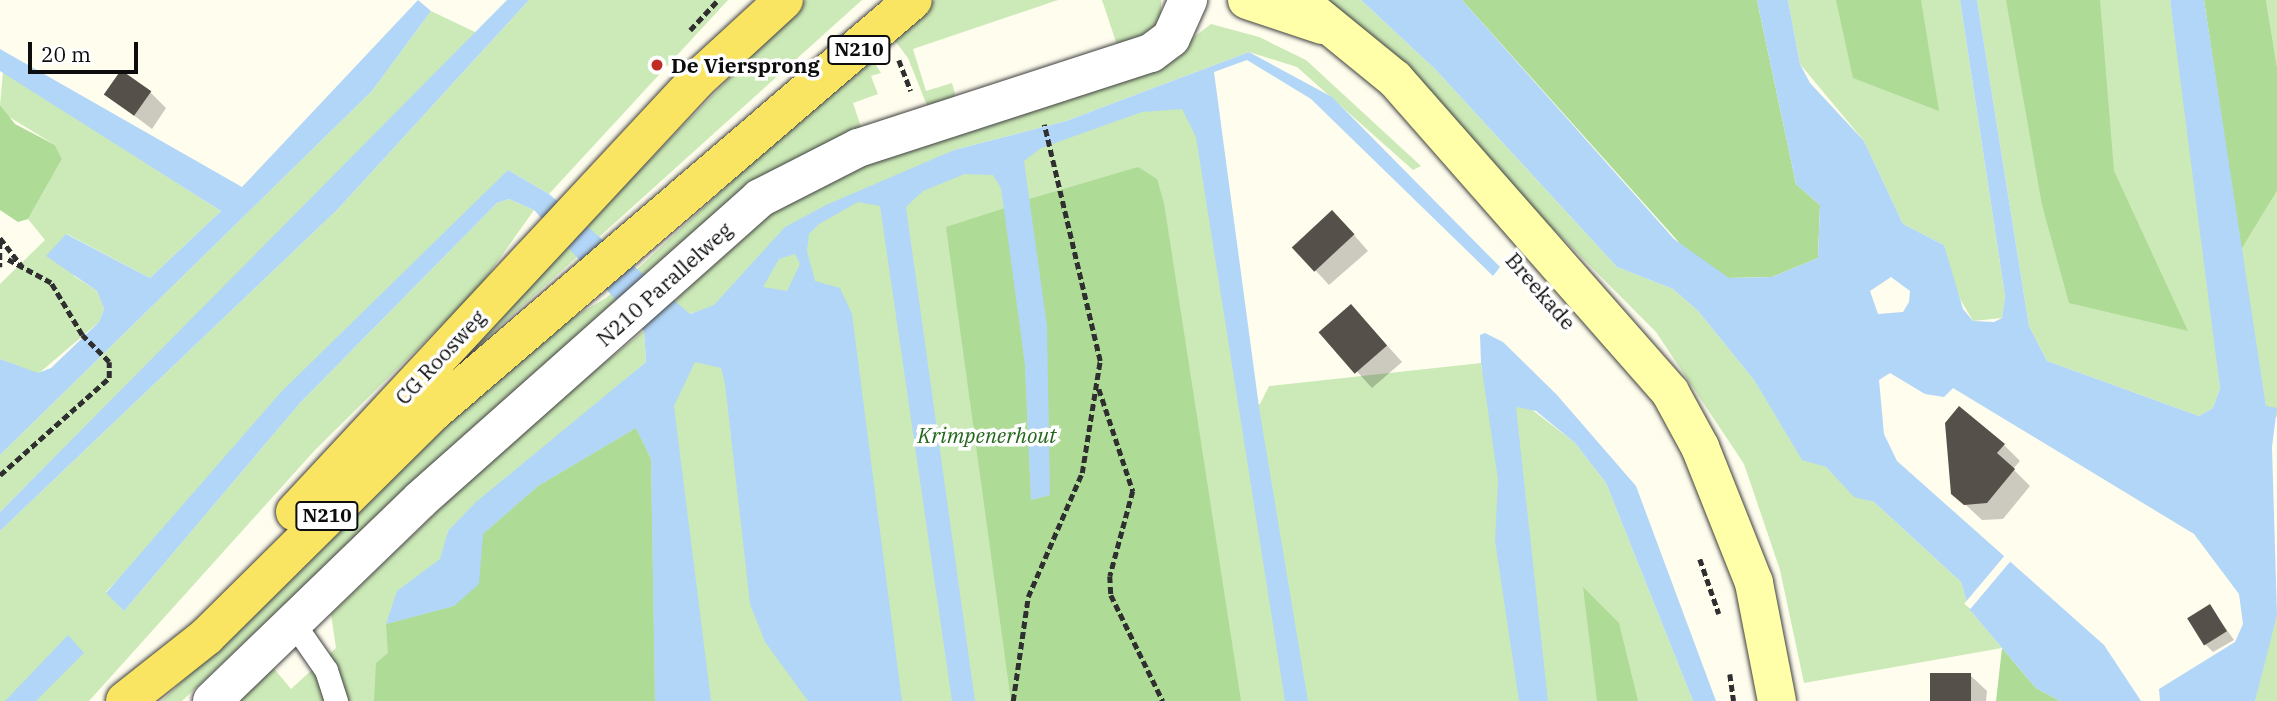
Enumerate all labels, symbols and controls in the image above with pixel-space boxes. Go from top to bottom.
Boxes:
scale bar [32,28,142,72]
road number: N210 [826,34,892,66]
text: 20 m [41,40,91,68]
place label: De Viersprong [671,52,820,78]
marker: De Viersprong [649,57,665,73]
street label: N210 Parallelweg [591,217,737,351]
street label: Breekade [1501,247,1581,335]
street label: CG Roosweg [390,305,490,409]
park label: Krimpenerhout [918,422,1056,448]
road number: N210 [294,500,360,531]

